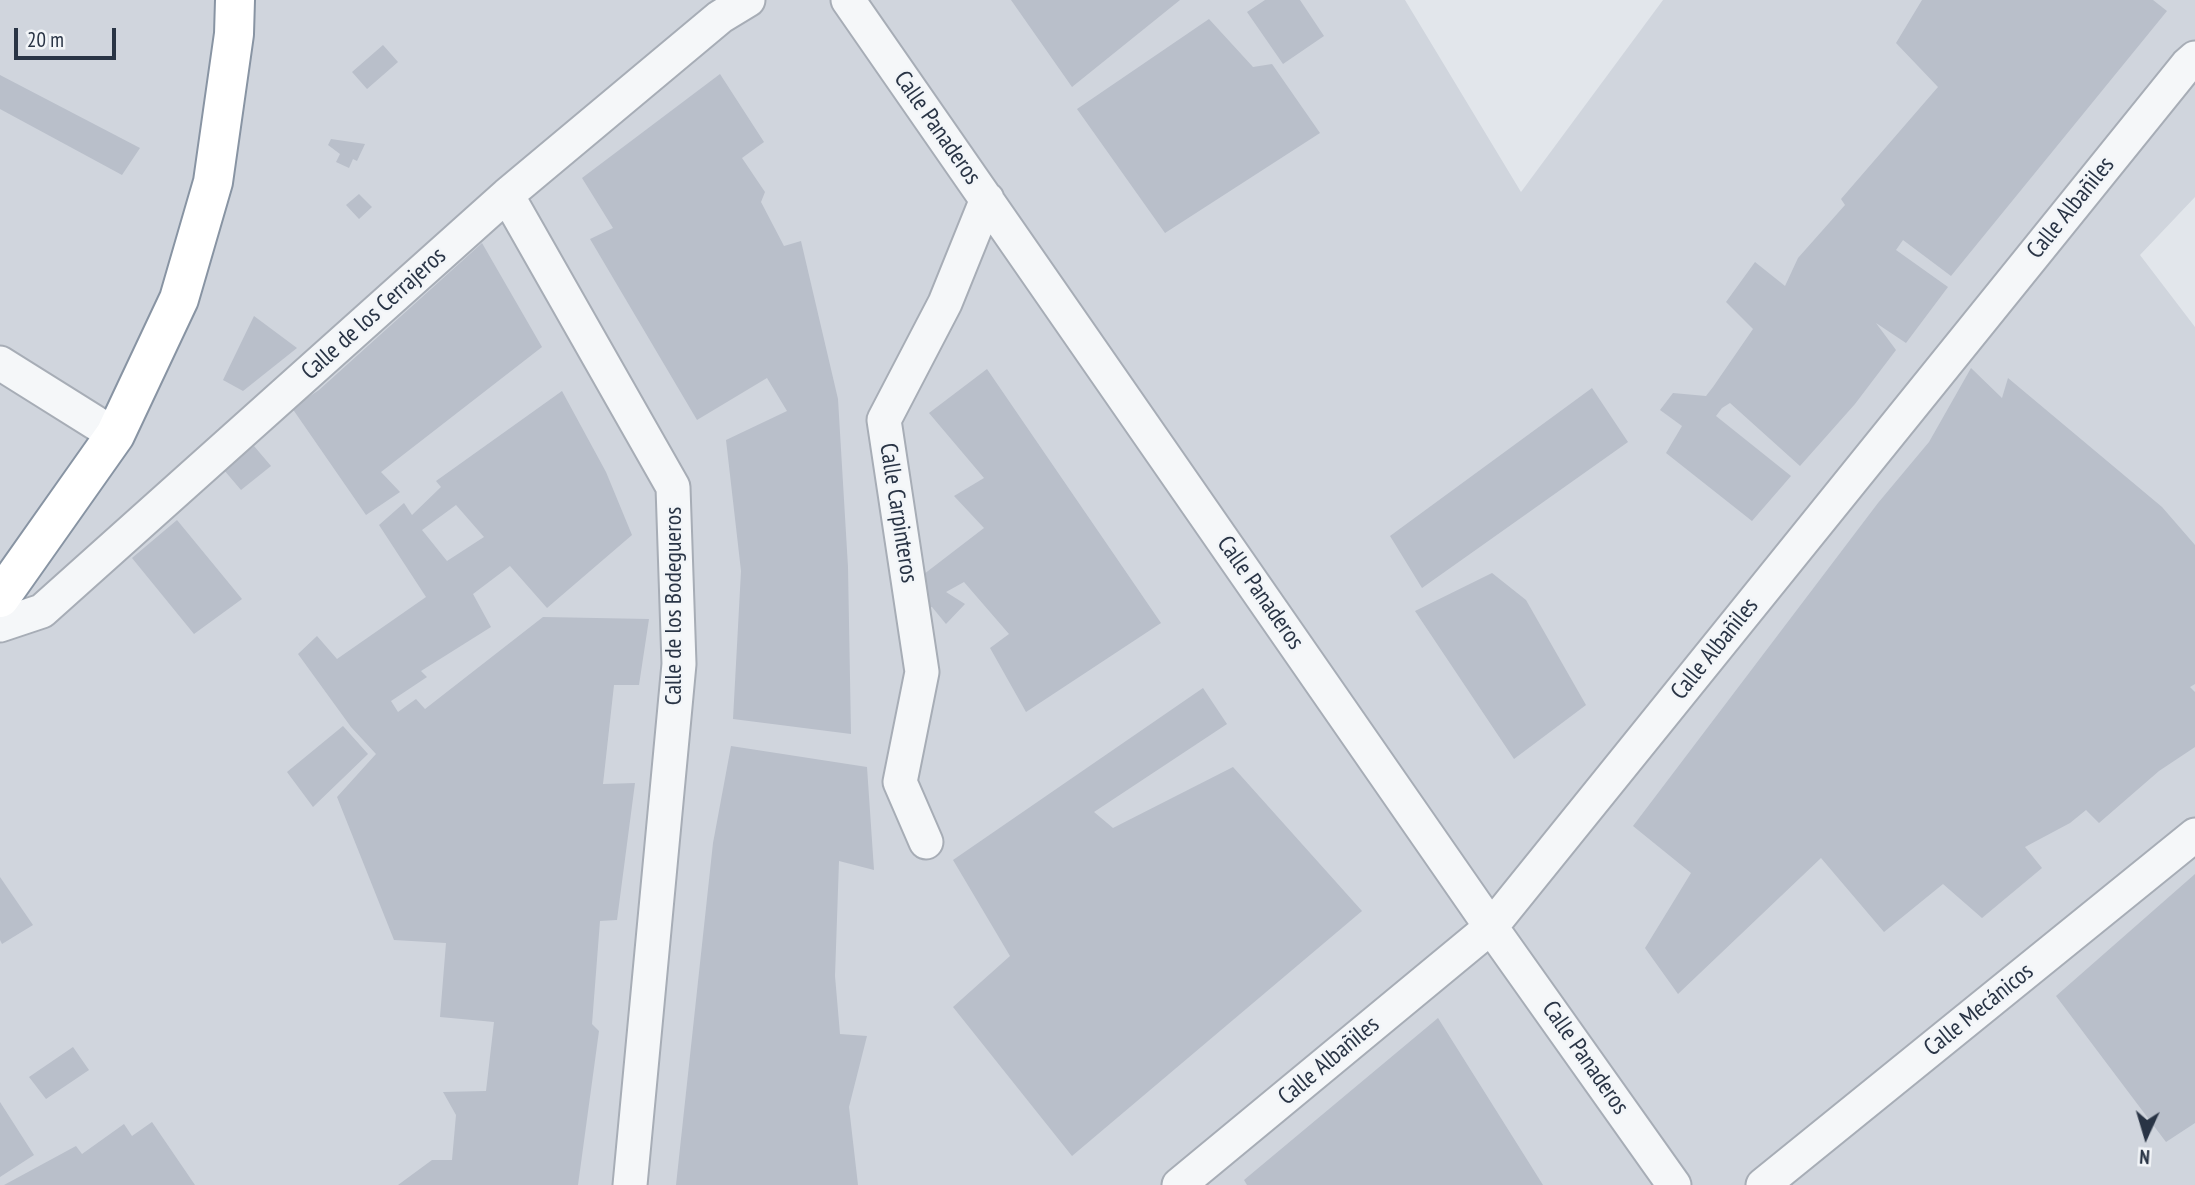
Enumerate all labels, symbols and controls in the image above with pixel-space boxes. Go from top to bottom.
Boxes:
scale bar [18,14,119,58]
text: 20 m [27,26,64,53]
street label: Calle Panaderos [887,66,987,190]
street label: Calle Albañiles [2021,151,2121,265]
street label: Calle de los Cerrajeros [296,242,452,386]
street label: Calle Carpinteros [873,441,923,585]
street label: Calle de los Bodegueros [660,507,688,705]
street label: Calle Panaderos [1210,531,1310,655]
street label: Calle Albañiles [1665,592,1765,706]
street label: Calle Mecánicos [1919,957,2039,1063]
street label: Calle Panaderos [1535,996,1635,1120]
street label: Calle Albañiles [1273,1011,1385,1111]
north arrow [2111,1101,2181,1171]
text: N [2139,1145,2151,1169]

